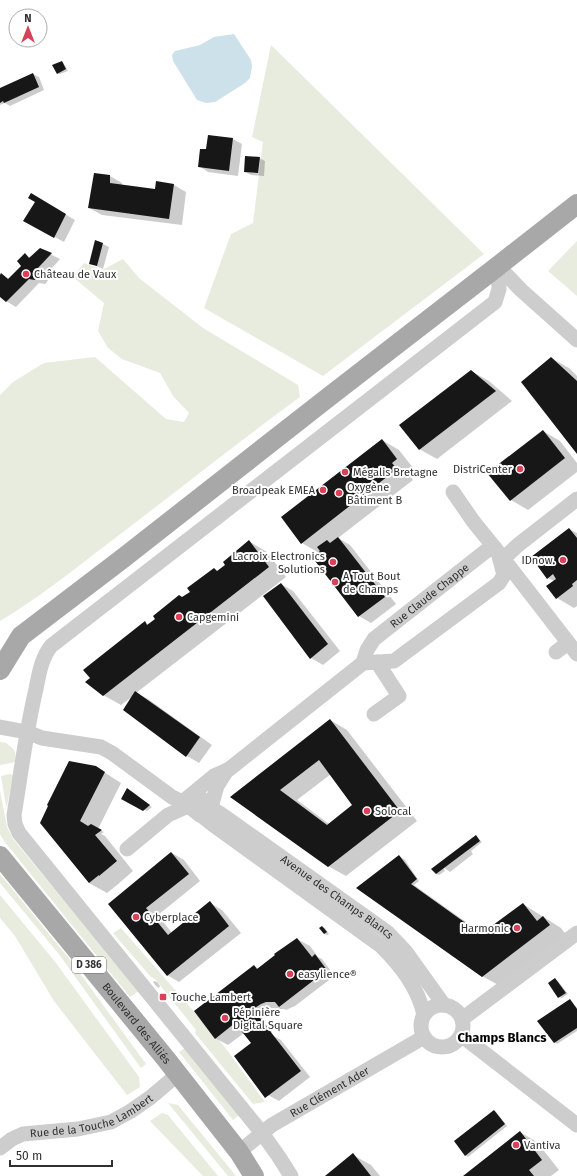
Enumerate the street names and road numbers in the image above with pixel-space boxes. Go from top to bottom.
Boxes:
street label: Rue Claude Chappe [387,561,471,631]
street label: Avenue des Champs Blancs [278,852,396,941]
road number: D 386 [72,957,106,973]
street label: Boulevard des Alliés [100,980,174,1066]
street label: Rue Clément Ader [288,1063,372,1120]
street label: Rue de la Touche Lambert [29,1091,155,1140]

